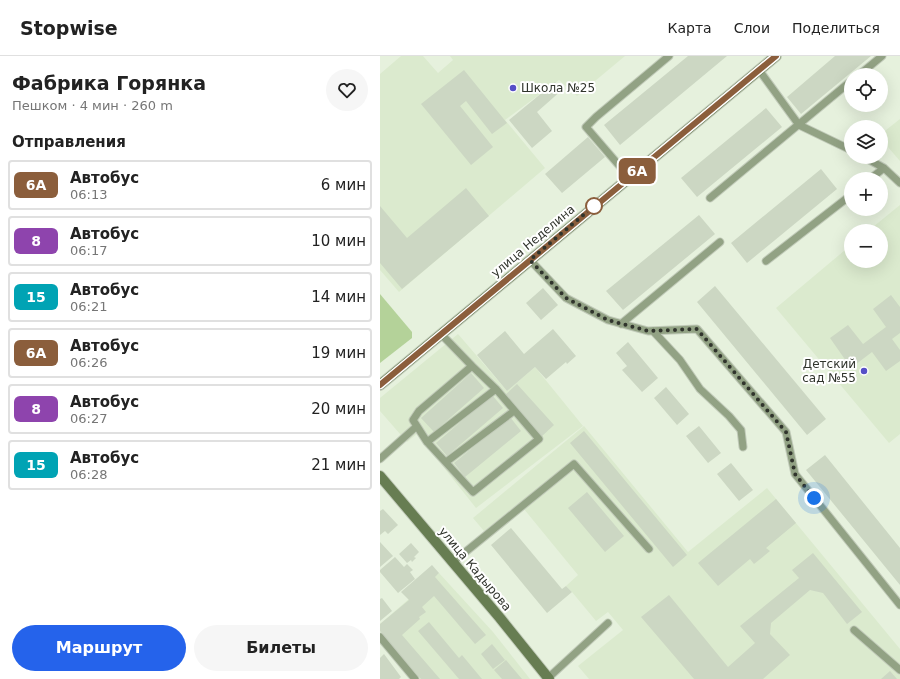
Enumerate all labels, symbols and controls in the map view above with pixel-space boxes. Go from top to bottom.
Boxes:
text: Stopwise [20,17,118,39]
text: Карта [668,20,712,36]
text: Слои [734,20,770,36]
text: Поделиться [792,20,880,36]
map controls [844,68,888,268]
button: locate [844,68,888,112]
button: heart [326,69,368,111]
text: Фабрика Горянка [12,72,206,94]
place label: Школа №25 [521,81,595,95]
marker: Школа №25 [508,83,518,93]
text: Пешком · 4 мин · 260 m [12,98,173,113]
button: layers [844,120,888,164]
text: Отправления [12,133,126,151]
line badge: 6А [619,158,655,184]
text: 6А [627,163,647,179]
text: Автобус [70,169,139,187]
button: + [844,172,888,216]
text: 6 мин [321,176,366,194]
text: 6А [26,177,46,193]
text: 06:13 [70,187,107,202]
unlabelled marker [585,197,603,215]
street label: улица Неделина [488,202,578,280]
button: − [844,224,888,268]
text: Автобус [70,225,139,243]
text: 10 мин [311,232,366,250]
text: 8 [31,233,41,249]
text: 06:17 [70,243,107,258]
text: Автобус [70,281,139,299]
text: 14 мин [311,288,366,306]
text: 15 [26,289,46,305]
text: 06:21 [70,299,107,314]
text: Автобус [70,337,139,355]
text: 19 мин [311,344,366,362]
text: 6А [26,345,46,361]
text: 06:26 [70,355,107,370]
place label: Детский сад №55 [802,357,856,385]
marker: Детский сад №55 [859,366,869,376]
text: Автобус [70,393,139,411]
text: 20 мин [311,400,366,418]
text: 8 [31,401,41,417]
text: 06:27 [70,411,107,426]
text: Автобус [70,449,139,467]
text: 21 мин [311,456,366,474]
text: 15 [26,457,46,473]
text: 06:28 [70,467,107,482]
your location [804,488,824,508]
street label: улица Кадырова [436,524,514,614]
button: Маршрут [12,625,186,671]
button: Билеты [194,625,368,671]

